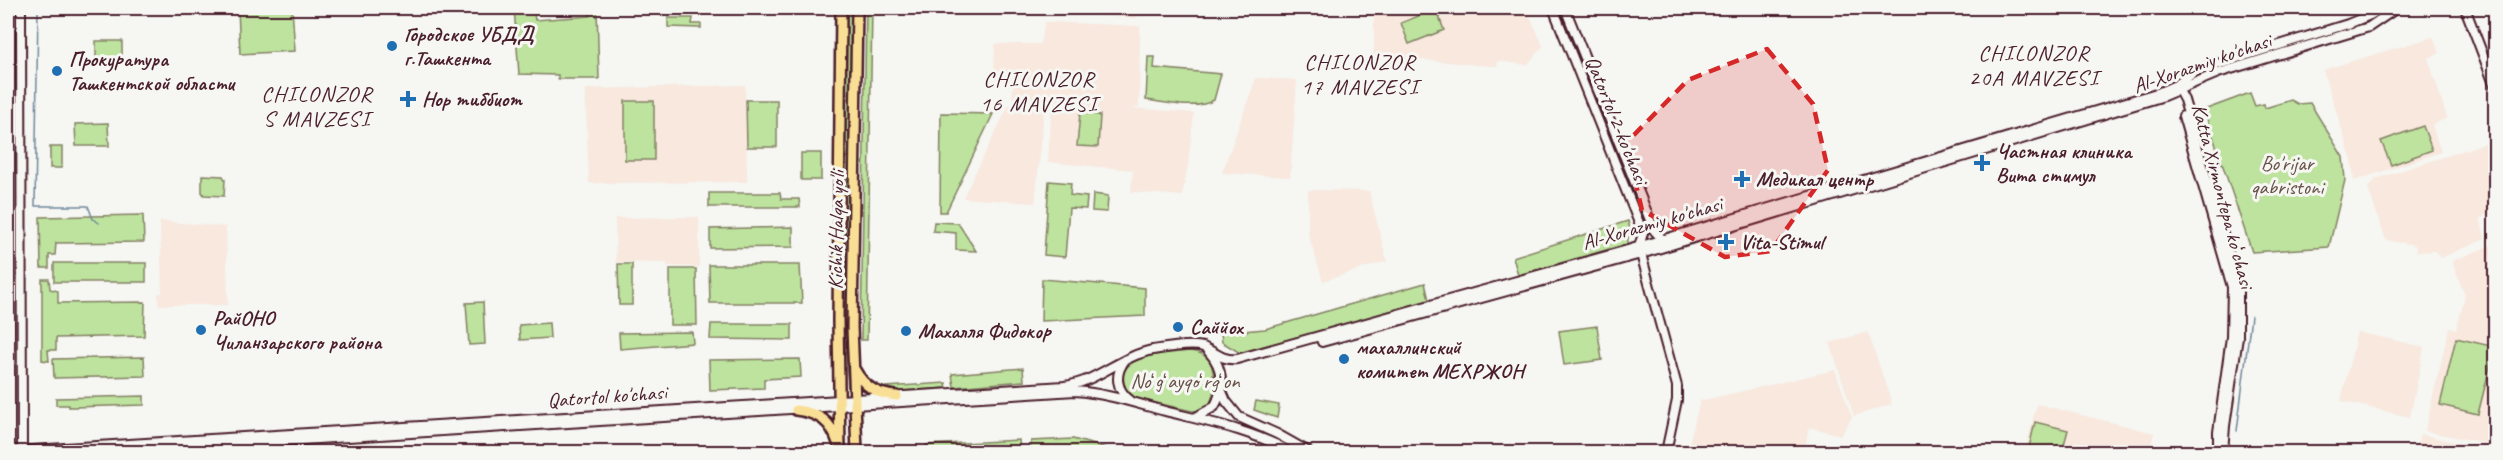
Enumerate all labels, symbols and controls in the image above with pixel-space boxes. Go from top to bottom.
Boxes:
place label: Городское УБДД г.Ташкента [404,21,536,71]
street label: Al-Xorazmiy ko'chasi [2129,26,2277,99]
marker: Городское УБДД г.Ташкента [385,39,399,53]
district label: CHILONZOR 20A MAVZESI [1969,39,2103,92]
place label: Прокуратура Ташкентской области [69,46,236,96]
district label: CHILONZOR 17 MAVZESI [1301,48,1423,101]
street label: Qatortol 2-ko'chasi [1579,52,1656,191]
marker: Прокуратура Ташкентской области [50,64,64,78]
district label: CHILONZOR 16 MAVZESI [980,65,1102,118]
district label: CHILONZOR S MAVZESI [261,80,374,133]
place label: Нор тиббиот [422,86,523,112]
marker: Нор тиббиот [399,90,417,108]
street label: Katta Xirmontepa koʻchasi [2186,101,2261,294]
place label: Частная клиника Вита стимул [1996,138,2133,188]
park label: Bo'rijar qabristoni [2251,150,2326,200]
marker: Частная клиника Вита стимул [1973,154,1991,172]
place label: Медикал центр [1756,166,1875,192]
street label: Kichik Halqa yo'li [822,167,850,290]
marker: Медикал центр [1733,170,1751,188]
street label: Al-Xorazmiy ko'chasi [1579,190,1728,255]
place label: Vita-Stimul [1740,229,1827,255]
marker: Vita-Stimul [1717,233,1735,251]
place label: РайОНО Чиланзарского района [213,305,383,355]
place label: Саййох [1190,314,1244,340]
place label: Махалля Фидокор [918,318,1052,344]
marker: Саййох [1171,320,1185,334]
marker: РайОНО Чиланзарского района [194,323,208,337]
marker: Махалля Фидокор [899,324,913,338]
place label: махаллинский комитет МЕХРЖОН [1356,334,1527,384]
marker: махаллинский комитет МЕХРЖОН [1337,352,1351,366]
park label: Noʻgʻayqoʻrgʻon [1130,368,1240,394]
street label: Qatortol ko'chasi [547,379,671,413]

